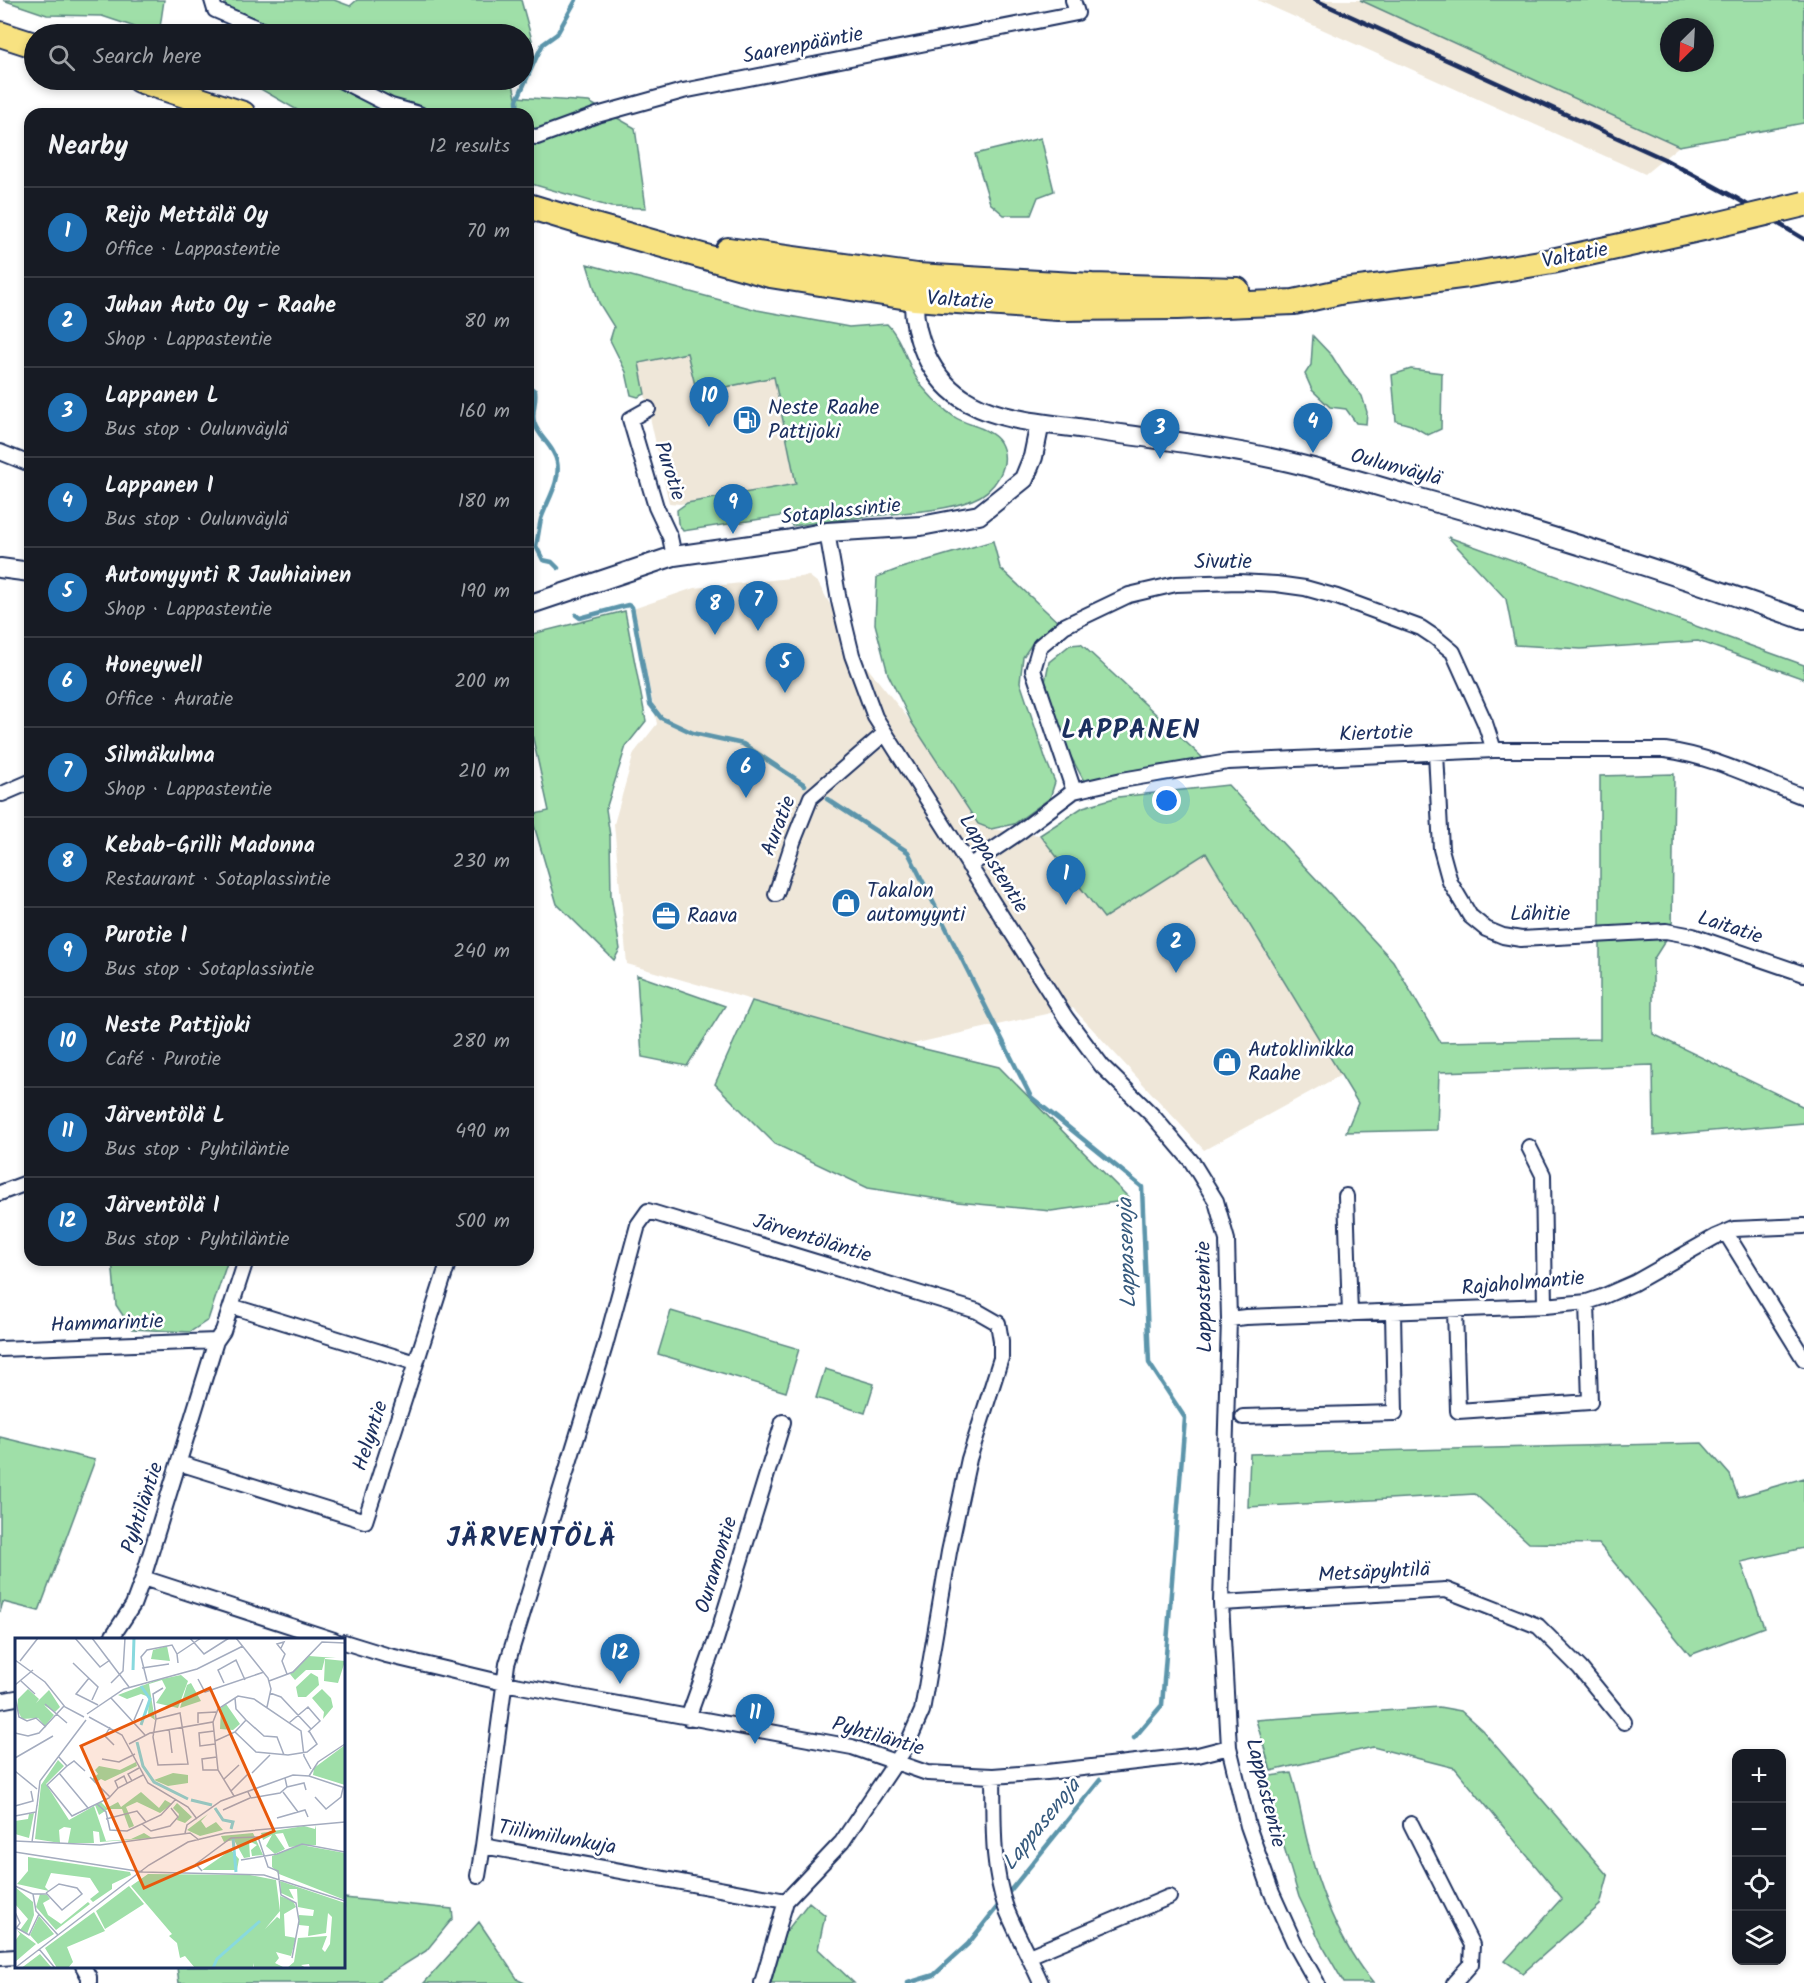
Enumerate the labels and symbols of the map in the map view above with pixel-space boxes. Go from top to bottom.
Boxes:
street label: Saarenpääntie [740,18,867,74]
north arrow [1660,18,1714,72]
street label: Valtatie [1539,233,1611,279]
street label: Valtatie [926,282,995,320]
pin: 10 [690,378,728,427]
place label: Neste Raahe Pattijoki [768,392,880,449]
fuel station icon: Neste Raahe Pattijoki [731,404,763,436]
pin: 4 [1294,404,1332,453]
pin: 3 [1140,410,1180,459]
street label: Purotie [644,437,694,505]
street label: Oulunväylä [1347,440,1446,496]
pin: 9 [714,484,752,534]
street label: Sotaplassintie [779,489,903,535]
street label: Sivutie [1194,546,1252,579]
pin: 7 [738,582,777,631]
pin: 8 [696,586,734,635]
pin: 5 [766,644,804,693]
district label: LAPPANEN [1061,709,1201,752]
street label: Kiertotie [1338,716,1414,752]
pin: 6 [726,748,766,798]
your location [1152,786,1181,815]
street label: Auratie [752,791,806,861]
street label: Lappastentie [949,808,1037,921]
pin: 1 [1046,856,1086,905]
place label: Takalon automyynti [867,875,966,932]
shop icon: Takalon automyynti [830,887,862,919]
street label: Lähitie [1510,898,1571,931]
office icon: Raava [650,900,682,932]
place label: Raava [687,900,738,933]
street label: Laitatie [1693,902,1767,954]
pin: 2 [1156,924,1196,973]
place label: Autoklinikka Raahe [1248,1034,1354,1091]
shop icon: Autoklinikka Raahe [1211,1046,1243,1078]
water label: Lappasenoja [1109,1195,1147,1309]
street label: Järventöläntie [749,1205,876,1273]
street label: Lappastentie [1188,1240,1222,1353]
street label: Rajaholmantie [1460,1262,1587,1306]
street label: Hammarintie [50,1306,165,1342]
street label: Helyntie [344,1396,398,1475]
street label: Pyhtiläntie [113,1457,173,1558]
street label: Ouramontie [687,1512,748,1618]
district label: JÄRVENTÖLÄ [447,1517,617,1560]
street label: Metsäpyhtilä [1317,1554,1432,1592]
pin: 12 [600,1634,640,1684]
inset map [15,1638,345,1968]
pin: 11 [736,1694,774,1744]
street label: Pyhtiläntie [828,1708,928,1766]
street label: Lappastentie [1235,1735,1295,1852]
water label: Lappasenoja [994,1770,1091,1879]
street label: Tiilimiilunkuja [495,1811,619,1865]

